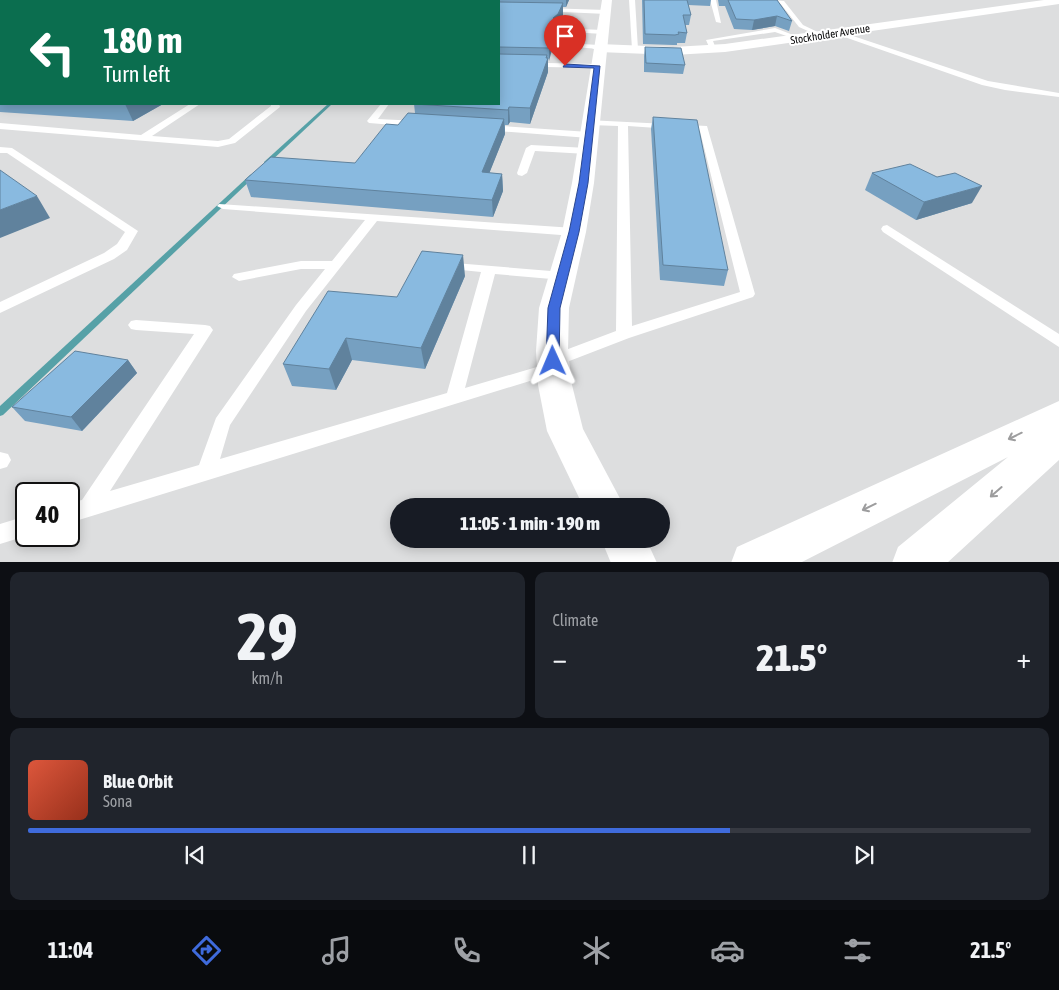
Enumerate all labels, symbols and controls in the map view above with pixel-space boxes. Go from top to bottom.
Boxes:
pin [544,15,586,66]
icon: left [20,20,85,85]
text: 180 m [103,20,182,60]
icon: arrive [551,22,579,50]
street label: Stockholder Avenue [789,22,871,46]
text: Turn left [103,61,170,87]
position arrow [526,334,578,386]
one-way arrow [1008,432,1023,441]
speed limit sign: 40 [15,482,80,547]
one-way arrow [989,486,1002,497]
one-way arrow [862,502,877,512]
text: 11:05 · 1 min · 190 m [460,512,600,534]
text: 29 [237,599,298,674]
text: Climate [553,611,598,629]
text: 21.5° [756,636,827,679]
text: − [553,642,567,674]
text: + [1016,642,1031,674]
text: km/h [251,669,283,687]
text: Blue Orbit [103,770,173,792]
text: Sona [103,792,132,810]
icon: previous [181,841,209,869]
icon: pause [515,841,543,869]
icon: next [850,841,878,869]
icon: directions [189,933,224,968]
icon: music [319,933,354,968]
icon: phone [449,933,484,968]
icon: climate [579,933,614,968]
icon: car [710,933,745,968]
icon: filters [840,933,875,968]
text: 11:04 [48,937,93,963]
text: 21.5° [970,937,1011,963]

